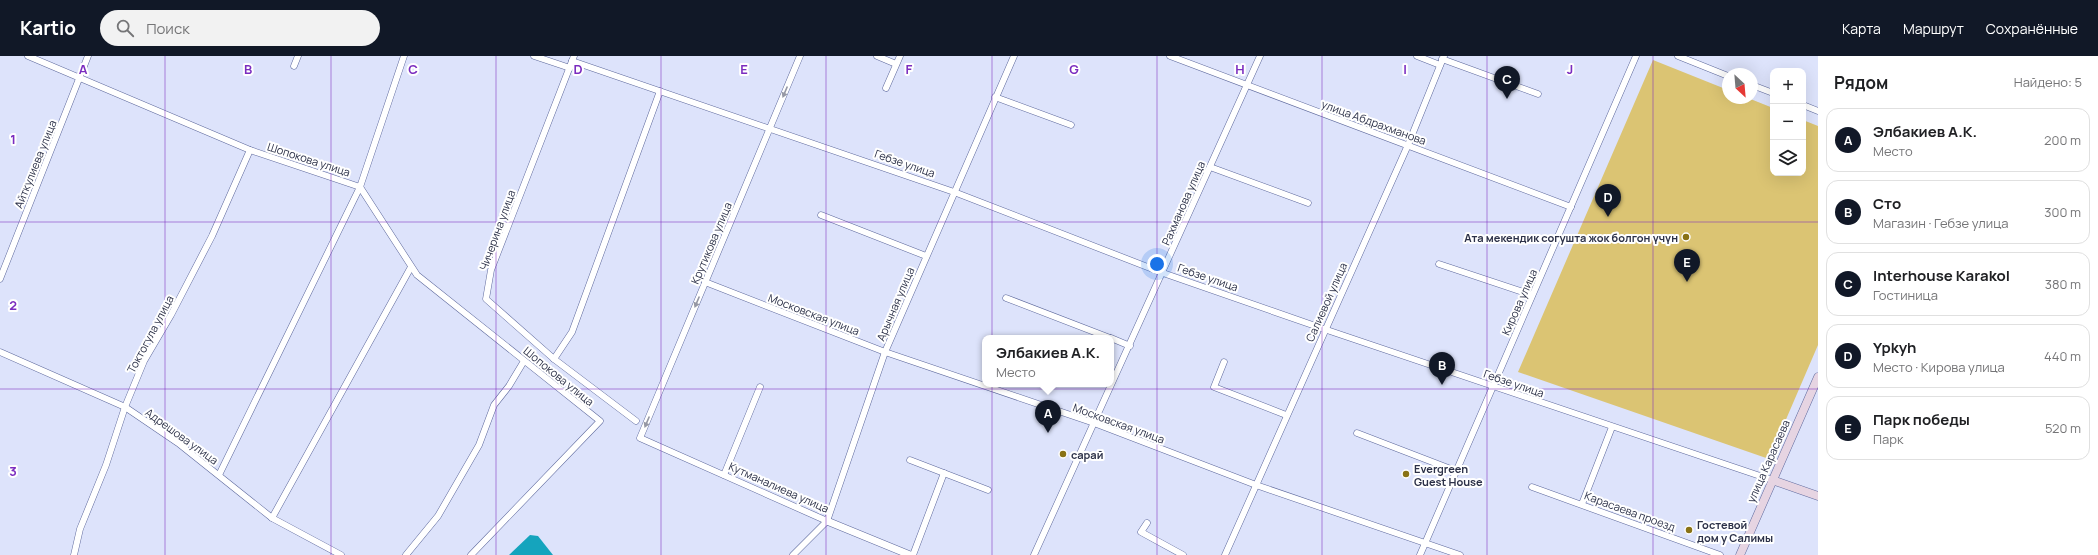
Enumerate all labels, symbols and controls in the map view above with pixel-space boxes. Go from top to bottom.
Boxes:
search box [100,10,380,46]
text: Kartio [20,15,76,41]
icon: search [114,17,136,39]
text: Поиск [146,18,190,39]
text: Карта [1842,19,1881,38]
text: Маршрут [1903,19,1964,38]
text: Сохранённые [1986,19,2078,38]
text: A [79,60,88,78]
text: B [244,60,252,78]
text: C [408,60,418,78]
text: D [573,60,583,78]
text: E [740,60,748,78]
text: F [906,60,913,78]
text: G [1069,60,1079,78]
text: H [1235,60,1245,78]
text: I [1403,60,1407,78]
text: J [1567,60,1573,78]
pin: C [1494,66,1520,99]
north arrow [1722,68,1758,104]
map controls [1770,68,1806,176]
button: + [1770,68,1806,104]
text: Рядом [1834,71,1888,94]
text: Найдено: 5 [2014,73,2082,91]
one-way arrow [782,86,788,98]
street label: улица Абдрахманова [1320,96,1428,148]
button: − [1770,104,1806,140]
street label: Айткулиева улица [10,118,60,210]
text: Элбакиев А.К. [1873,121,1977,142]
text: 1 [10,130,16,148]
text: A [1844,131,1852,149]
text: 200 m [2044,131,2081,149]
street label: Шопокова улица [266,139,352,179]
button: layers [1770,140,1806,176]
text: Место [1873,142,1913,160]
street label: Гебзе улица [873,146,937,180]
street label: Рахманова улица [1158,159,1208,247]
pin: D [1595,184,1621,217]
street label: Чичерина улица [476,188,518,272]
text: Сто [1873,193,1901,214]
street label: Крутикова улица [687,200,735,286]
text: B [1844,203,1852,221]
text: 300 m [2044,203,2081,221]
text: Магазин · Гебзе улица [1873,214,2009,232]
place label: Ата мекендик согушта жок болгон үчүн [1464,230,1678,245]
marker: Ата мекендик согушта жок болгон үчүн [1681,232,1691,242]
pin: E [1674,249,1700,282]
your location [1147,254,1167,274]
street label: Гебзе улица [1176,260,1240,294]
street label: Салиевой улица [1302,260,1350,344]
street label: Арычная улица [873,265,917,343]
text: Interhouse Karakol [1873,265,2010,286]
street label: Кирова улица [1498,266,1540,338]
text: C [1843,275,1853,293]
text: 380 m [2045,275,2081,293]
text: Гостиница [1873,286,1938,304]
street label: Московская улица [766,290,862,338]
street label: Токтогула улица [123,293,177,375]
text: 2 [9,296,17,314]
one-way arrow [694,297,700,308]
popup [982,335,1114,387]
text: Ypkyh [1873,337,1917,358]
text: Элбакиев А.К. [996,342,1100,363]
street label: Шопокова улица [521,343,597,409]
text: D [1843,347,1853,365]
text: 440 m [2044,347,2081,365]
pin: B [1429,352,1455,385]
text: Место · Кирова улица [1873,358,2005,376]
text: Место [996,363,1036,381]
street label: Гебзе улица [1482,366,1546,400]
street label: Московская улица [1071,399,1167,447]
pin: A [1035,400,1061,433]
street label: Адрешова улица [143,404,221,468]
text: Парк победы [1873,409,1970,430]
one-way arrow [643,417,649,429]
street label: улица Карасаева [1743,417,1793,505]
text: E [1844,419,1852,437]
text: 520 m [2045,419,2081,437]
text: Парк [1873,430,1903,448]
place label: сарай [1071,447,1103,462]
marker: сарай [1058,449,1068,459]
street label: Кутманалиева улица [727,458,831,516]
place label: Evergreen Guest House [1414,461,1483,489]
text: 3 [9,462,17,480]
marker: Evergreen Guest House [1401,469,1411,479]
street label: Карасаева проезд [1582,488,1678,535]
place label: Гостевой дом у Салимы [1697,517,1773,545]
marker: Гостевой дом у Салимы [1684,525,1694,535]

